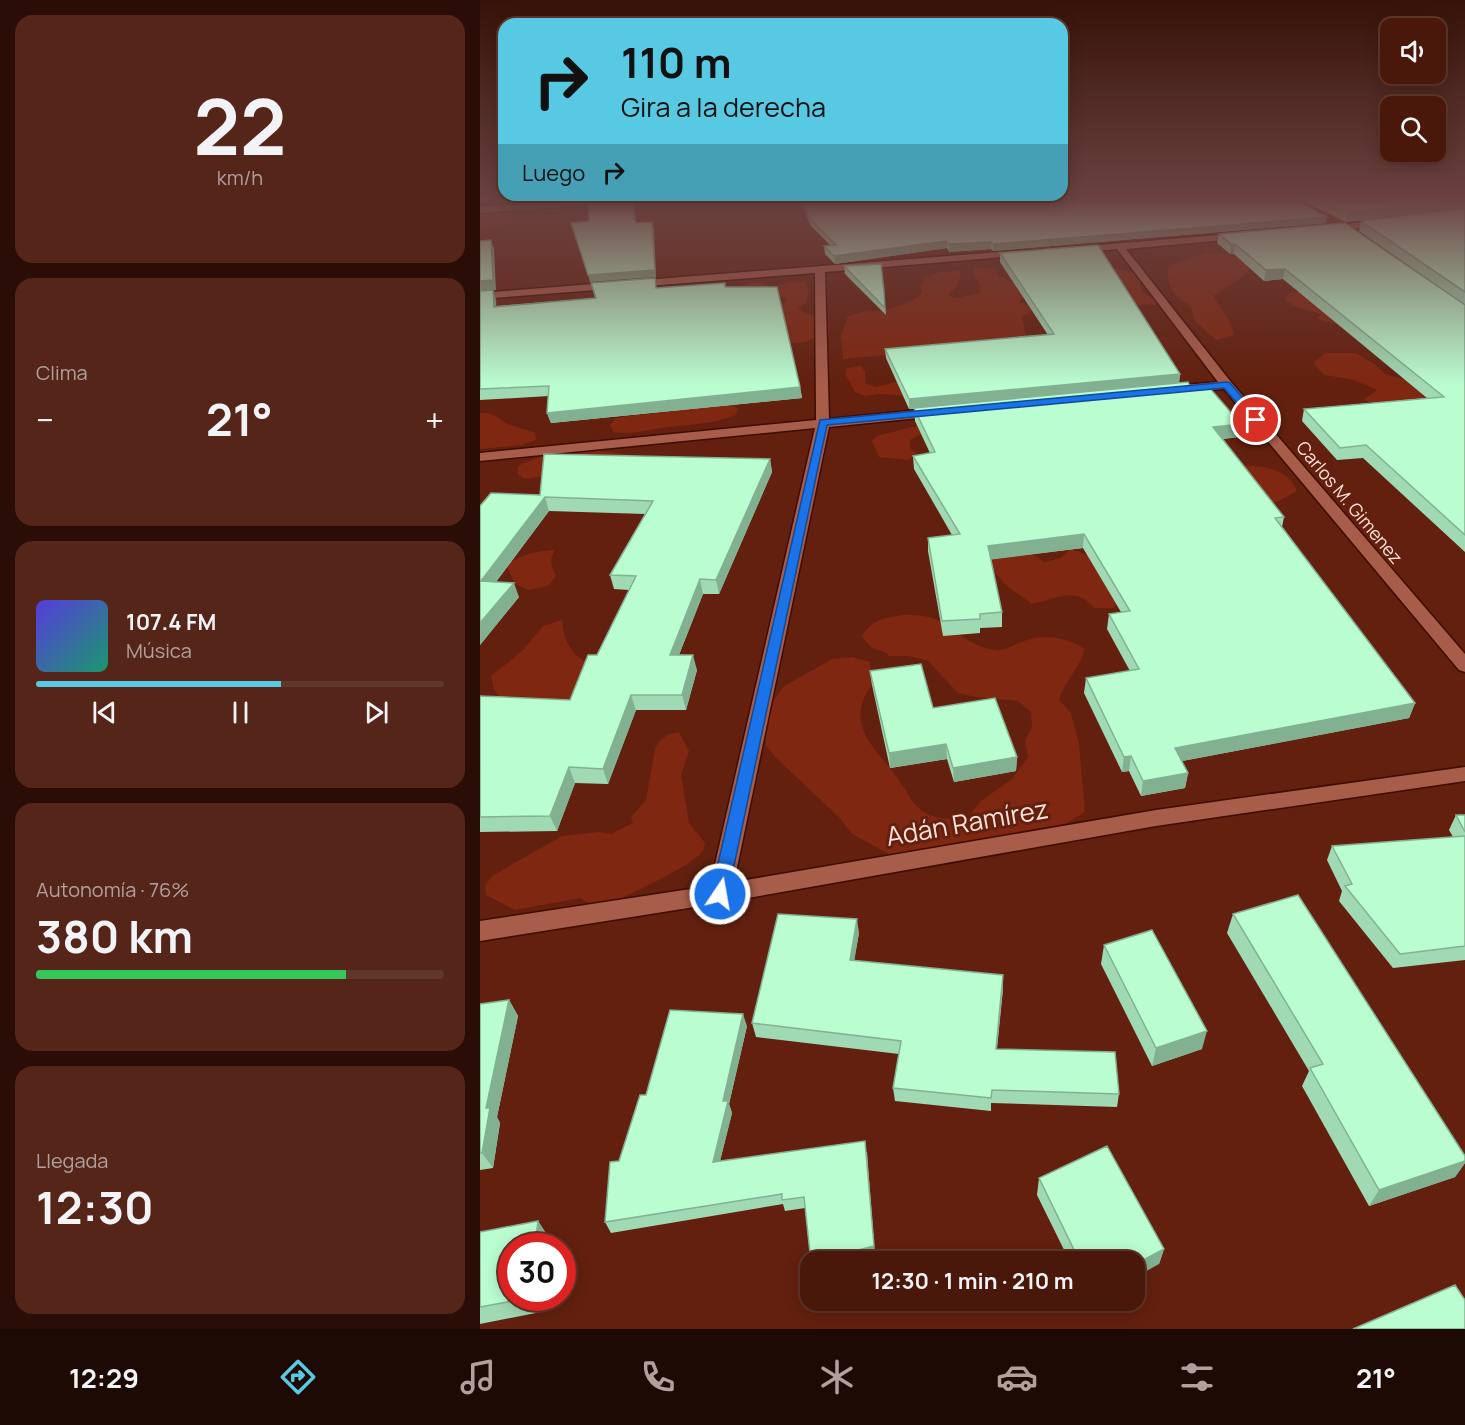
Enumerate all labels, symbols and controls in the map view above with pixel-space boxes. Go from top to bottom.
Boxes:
map controls [1380,18,1446,162]
button: sound [1380,18,1446,84]
text: 110 m [621,33,732,91]
icon: right [522,42,600,120]
text: 22 [194,72,286,178]
text: Gira a la derecha [621,88,826,125]
button: search [1380,96,1446,162]
icon: right [597,156,630,189]
text: Luego [522,158,585,188]
text: km/h [217,164,263,191]
text: Clima [36,359,88,386]
text: 21° [206,388,273,450]
pin [1230,394,1281,445]
text: − [36,397,54,442]
text: + [425,397,444,442]
icon: arrive [1239,403,1272,436]
street label: Carlos M. Gimenez [1291,435,1409,569]
text: 107.4 FM [126,607,216,637]
text: Música [126,637,192,664]
icon: previous [88,696,121,729]
icon: pause [224,696,257,729]
icon: next [360,696,393,729]
street label: Adán Ramírez [883,790,1051,854]
position arrow [688,862,752,926]
text: Autonomía · 76% [36,876,189,903]
text: 380 km [36,905,193,967]
text: Llegada [36,1147,108,1174]
text: 12:30 [36,1176,154,1238]
speed limit sign: 30 [498,1233,576,1311]
text: 12:30 · 1 min · 210 m [871,1266,1074,1296]
icon: directions [277,1356,319,1398]
icon: music [457,1356,499,1398]
icon: phone [637,1356,679,1398]
icon: climate [816,1356,858,1398]
icon: car [996,1356,1038,1398]
icon: filters [1176,1356,1218,1398]
text: 12:29 [69,1359,139,1396]
text: 21° [1356,1359,1396,1396]

